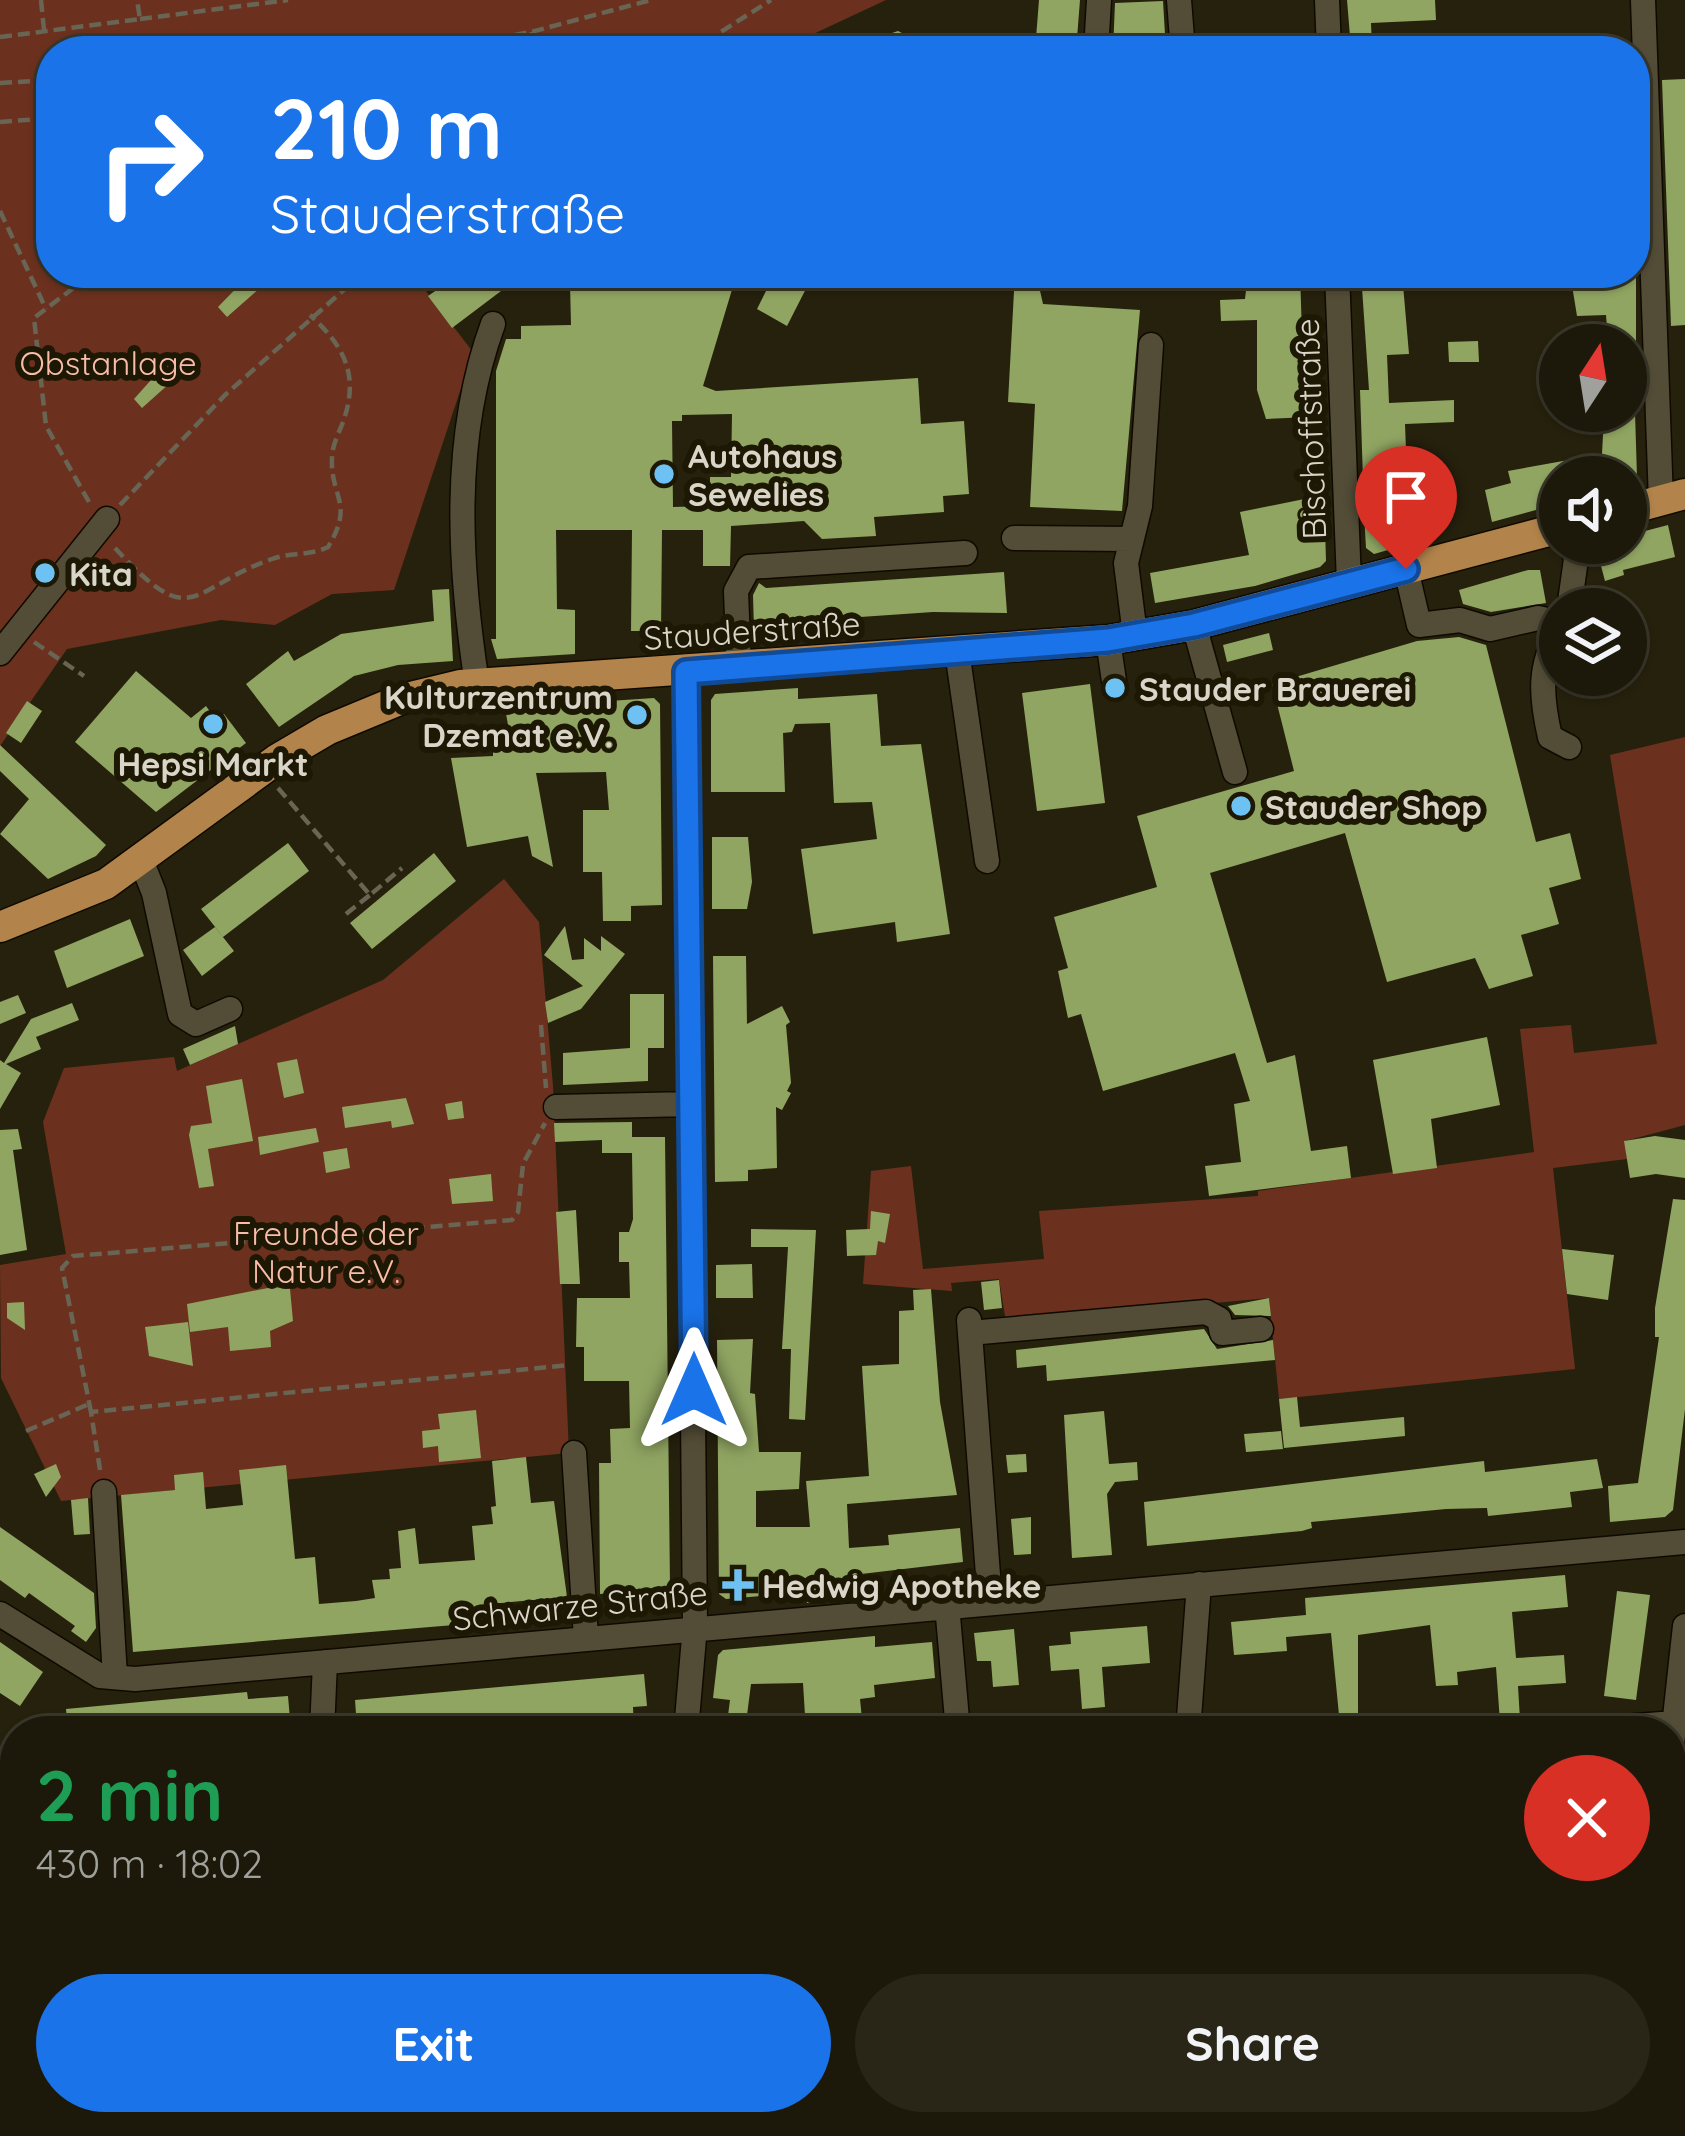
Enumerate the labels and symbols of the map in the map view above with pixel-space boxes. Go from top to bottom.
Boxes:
street label: Bischoffstraße [1286,318,1334,540]
north arrow [1539,324,1647,432]
park label: Obstanlage [19,342,197,383]
place label: Autohaus Sewelies [688,435,837,514]
pin [1355,446,1457,569]
marker: Autohaus Sewelies [651,461,677,487]
place label: Kita [69,553,133,594]
marker: Kita [32,560,58,586]
street label: Stauderstraße [642,602,862,658]
place label: Stauder Brauerei [1139,668,1411,709]
marker: Stauder Brauerei [1102,675,1128,701]
place label: Kulturzentrum Dzemat e.V. [384,676,613,755]
marker: Kulturzentrum Dzemat e.V. [624,702,650,728]
marker: Hepsi Markt [200,711,226,737]
place label: Hepsi Markt [117,743,309,784]
place label: Stauder Shop [1265,786,1482,827]
marker: Stauder Shop [1228,793,1254,819]
park label: Freunde der Natur e.V. [233,1212,419,1291]
position arrow [631,1327,757,1453]
place label: Hedwig Apotheke [762,1565,1042,1606]
street label: Schwarze Straße [451,1571,709,1639]
marker: Hedwig Apotheke [725,1572,751,1598]

